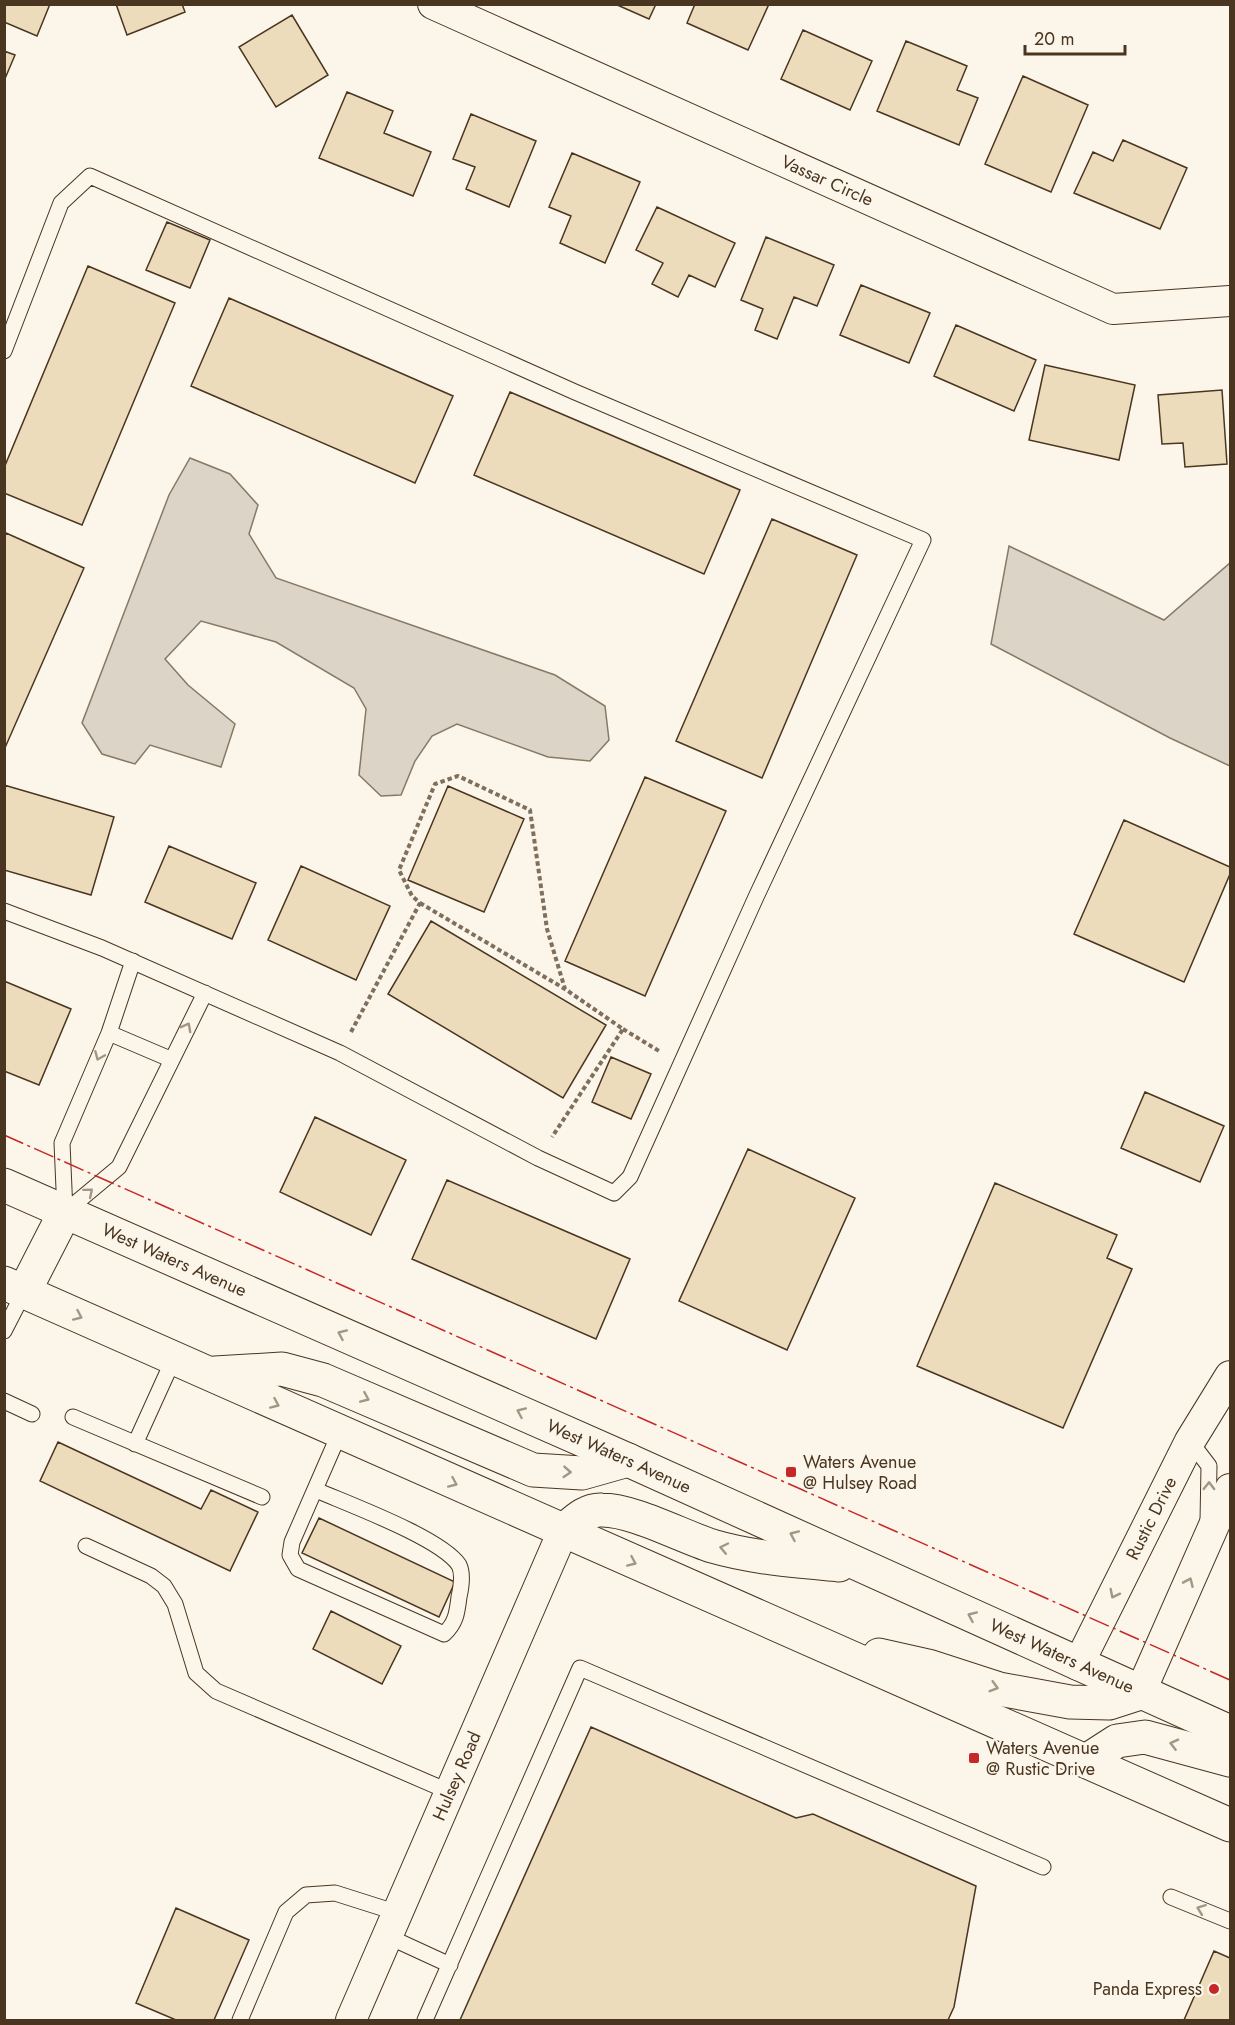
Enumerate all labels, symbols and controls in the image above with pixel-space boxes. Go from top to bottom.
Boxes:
scale bar [1025,18,1126,56]
text: 20 m [1034,26,1074,52]
street label: Vassar Circle [777,149,877,213]
one-way arrow [180,1022,191,1033]
one-way arrow [94,1049,106,1060]
one-way arrow [82,1188,93,1199]
street label: West Waters Avenue [98,1217,251,1303]
one-way arrow [72,1308,83,1320]
one-way arrow [338,1329,349,1341]
one-way arrow [359,1391,370,1403]
one-way arrow [269,1396,280,1408]
one-way arrow [516,1408,527,1420]
street label: West Waters Avenue [542,1413,695,1500]
place label: Waters Avenue @ Hulsey Road [803,1449,917,1496]
one-way arrow [562,1465,571,1478]
marker: Waters Avenue @ Hulsey Road [784,1465,798,1479]
street label: Rustic Drive [1120,1472,1183,1564]
one-way arrow [447,1475,458,1487]
one-way arrow [1203,1482,1215,1491]
one-way arrow [790,1531,801,1543]
one-way arrow [719,1543,729,1556]
one-way arrow [625,1554,636,1566]
one-way arrow [1182,1577,1194,1588]
one-way arrow [1110,1587,1121,1598]
one-way arrow [967,1612,978,1624]
street label: West Waters Avenue [985,1612,1138,1700]
one-way arrow [988,1680,999,1692]
street label: Hulsey Road [426,1727,488,1825]
place label: Waters Avenue @ Rustic Drive [986,1735,1099,1782]
one-way arrow [1169,1739,1179,1752]
marker: Waters Avenue @ Rustic Drive [967,1751,981,1765]
one-way arrow [1196,1904,1207,1916]
place label: Panda Express [1093,1976,1202,2002]
marker: Panda Express [1207,1982,1221,1996]

